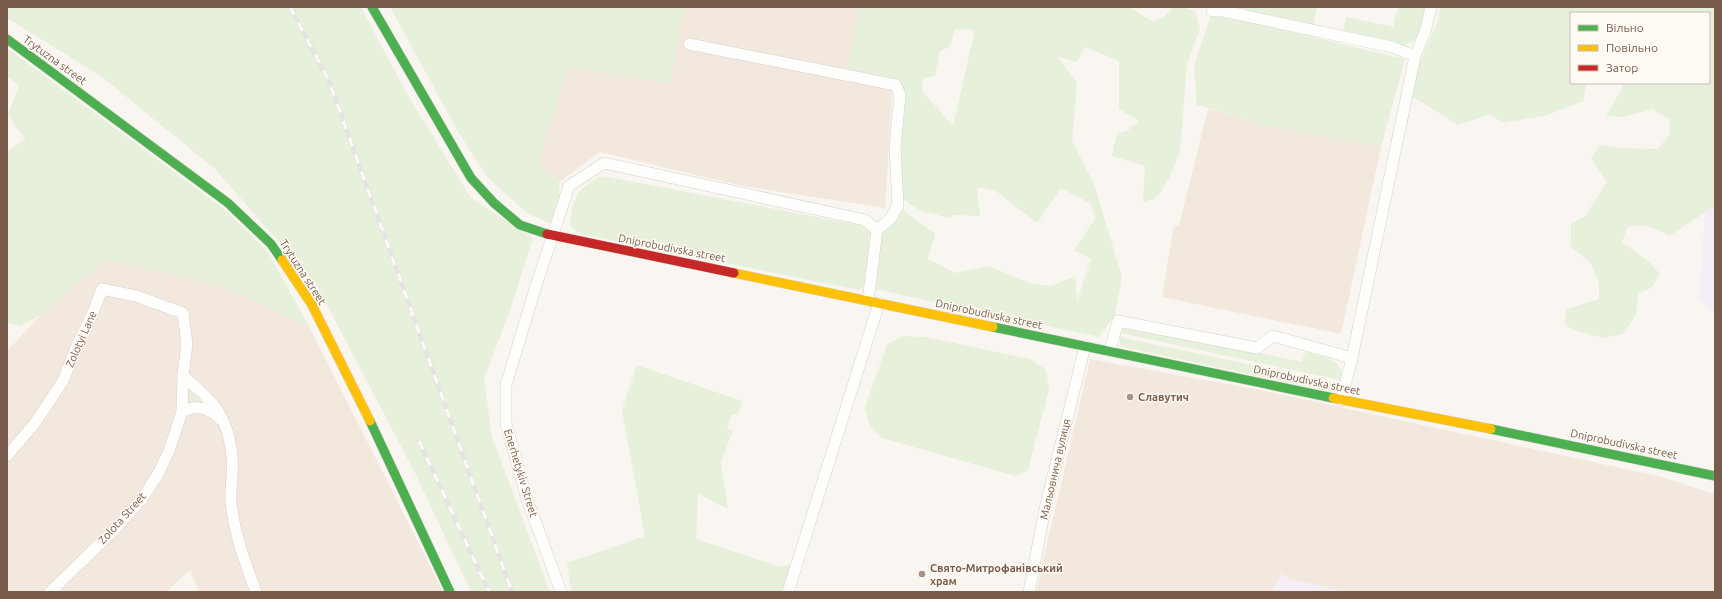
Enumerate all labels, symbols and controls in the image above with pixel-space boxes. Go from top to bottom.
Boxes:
legend [1570,12,1710,84]
text: Вільно [1606,21,1644,34]
street label: Trytuzna street [21,33,90,87]
text: Повільно [1606,41,1658,54]
text: Затор [1606,61,1638,74]
street label: Dniprobudivska street [617,232,727,264]
street label: Trytuzna street [277,237,329,307]
street label: Dniprobudivska street [934,297,1044,331]
street label: Zolotyi Lane [63,309,99,369]
street label: Dniprobudivska street [1252,363,1362,397]
place label: Славутич [1138,391,1189,403]
marker: Славутич [1125,392,1135,402]
street label: Мальовнича вулиця [1038,417,1072,521]
street label: Enerhetykiv Street [502,427,540,519]
street label: Dniprobudivska street [1569,427,1679,461]
street label: Zolota Street [96,489,149,546]
place label: Свято-Митрофанівський храм [930,562,1063,587]
marker: Свято-Митрофанівський храм [917,569,927,579]

